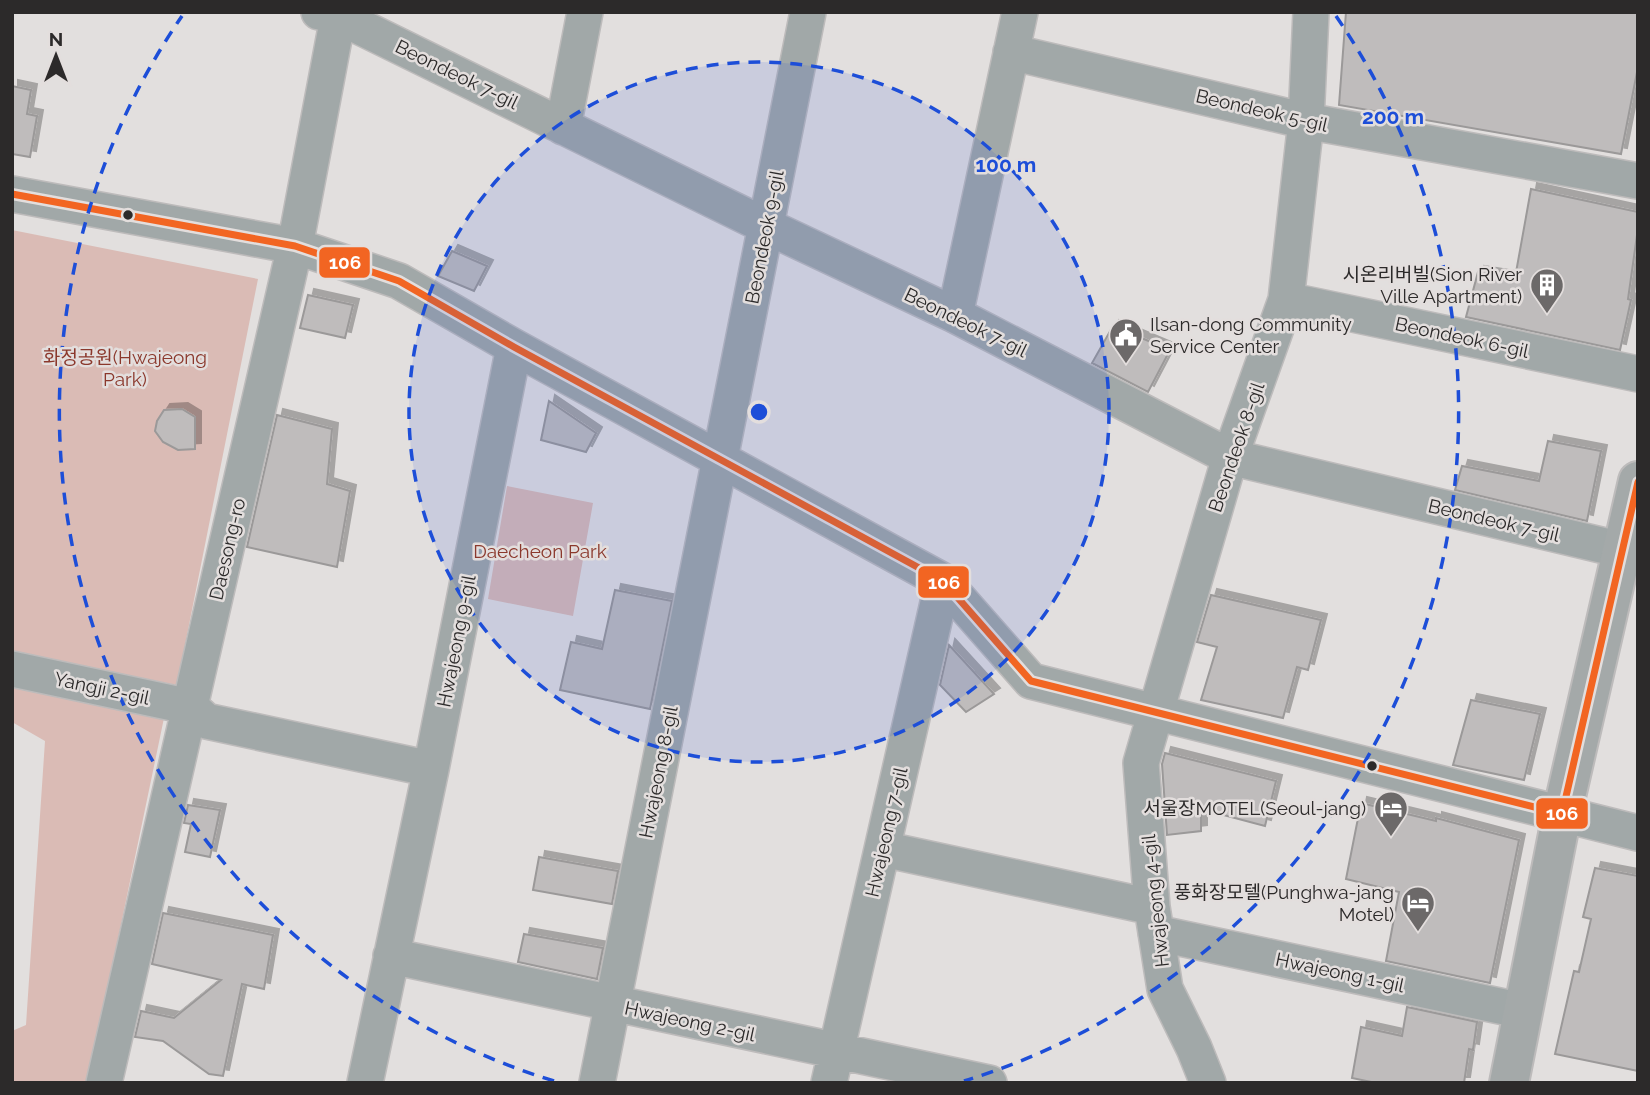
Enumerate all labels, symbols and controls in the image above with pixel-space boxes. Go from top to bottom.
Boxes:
north arrow [21,21,91,91]
text: N [49,28,63,50]
street label: Beondeok 7-gil [392,35,523,114]
street label: Beondeok 5-gil [1194,84,1331,136]
text: 200 m [1362,104,1424,129]
text: 100 m [976,152,1036,177]
street label: Beondeok 9-gil [740,168,788,306]
unlabelled marker [121,208,135,222]
line badge: 106 [318,246,371,279]
text: 106 [329,251,361,273]
place label: 시온리버빌(Sion River Ville Apartment) [1343,263,1522,307]
building icon: 시온리버빌(Sion River Ville Apartment) [1528,266,1566,315]
street label: Beondeok 7-gil [901,283,1032,362]
street label: Beondeok 6-gil [1393,312,1532,362]
place label: Ilsan-dong Community Service Center [1150,313,1352,357]
public building icon: Ilsan-dong Community Service Center [1107,316,1145,365]
park label: 화정공원(Hwajeong Park) [43,346,207,390]
street label: Beondeok 8-gil [1204,378,1269,515]
centre of rings [747,400,771,424]
street label: Beondeok 7-gil [1426,494,1563,546]
street label: Daesong-ro [205,496,249,602]
park label: Daecheon Park [473,540,607,562]
line badge: 106 [917,565,970,599]
text: 106 [928,571,960,593]
street label: Hwajeong 9-gil [432,572,480,709]
street label: Yangji 2-gil [53,667,152,709]
street label: Hwajeong 8-gil [634,703,682,840]
unlabelled marker [1365,759,1379,773]
street label: Hwajeong 7-gil [860,764,912,899]
hotel icon: 서울장MOTEL(Seoul-jang) [1372,789,1410,838]
place label: 서울장MOTEL(Seoul-jang) [1143,797,1366,819]
line badge: 106 [1535,797,1589,830]
text: 106 [1546,802,1578,824]
street label: Hwajeong 4-gil [1137,833,1173,968]
place label: 풍화장모텔(Punghwa-jang Motel) [1174,881,1394,925]
hotel icon: 풍화장모텔(Punghwa-jang Motel) [1399,884,1437,933]
street label: Hwajeong 1-gil [1274,948,1407,997]
street label: Hwajeong 2-gil [623,996,758,1046]

